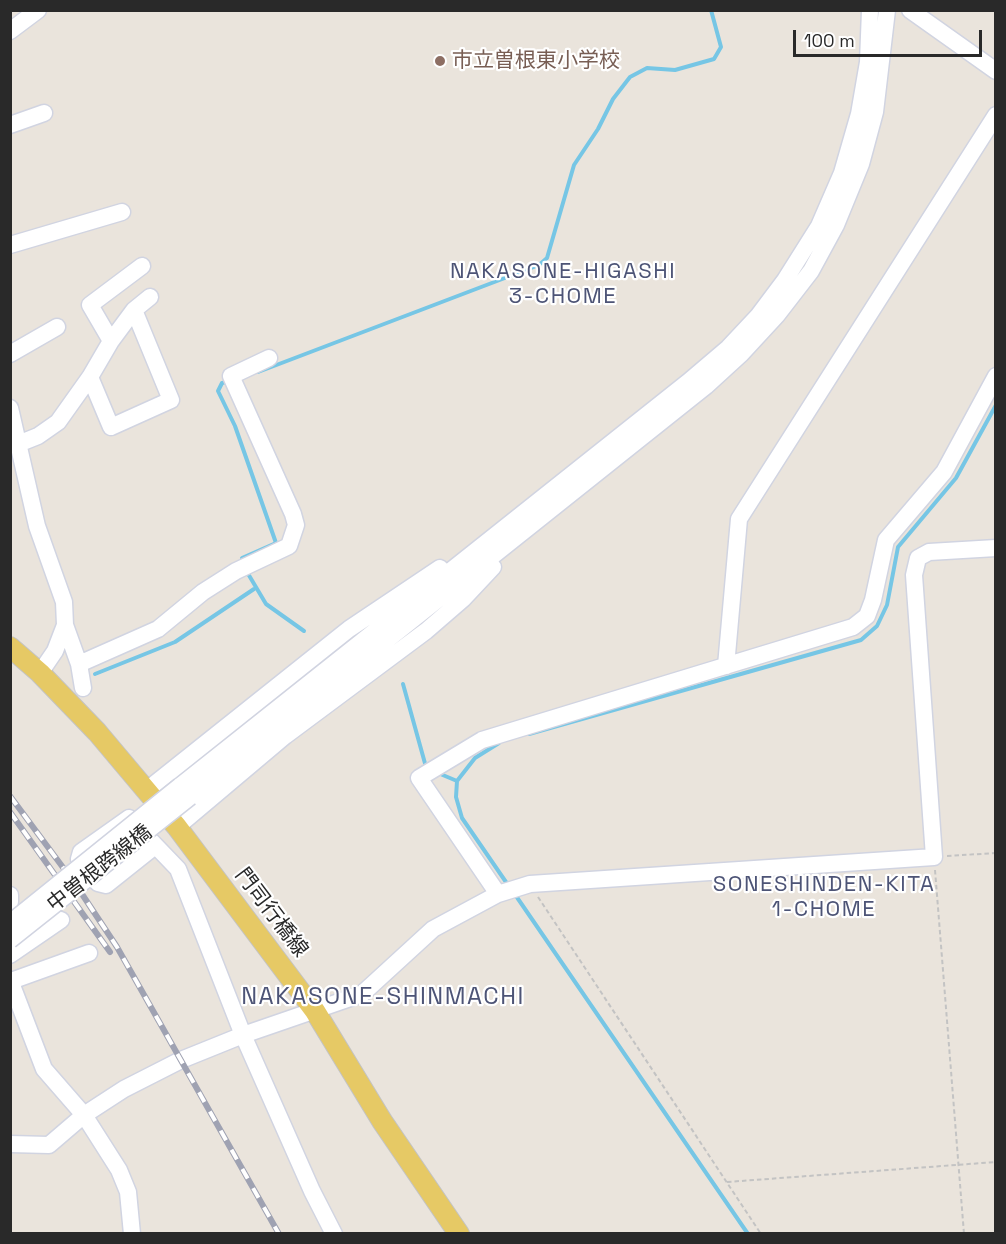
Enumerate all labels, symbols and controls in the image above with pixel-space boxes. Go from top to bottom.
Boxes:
scale bar [796,18,985,56]
text: 100 m [804,29,855,52]
place label: 市立曽根東小学校 [452,48,620,74]
marker: 市立曽根東小学校 [433,54,447,68]
district label: NAKASONE-HIGASHI 3-CHOME [450,259,676,310]
street label: 中曽根跨線橋 [43,820,157,918]
street label: 門司行橋線 [229,863,313,963]
district label: SONESHINDEN-KITA 1-CHOME [713,872,935,924]
district label: NAKASONE-SHINMACHI [241,983,525,1011]

